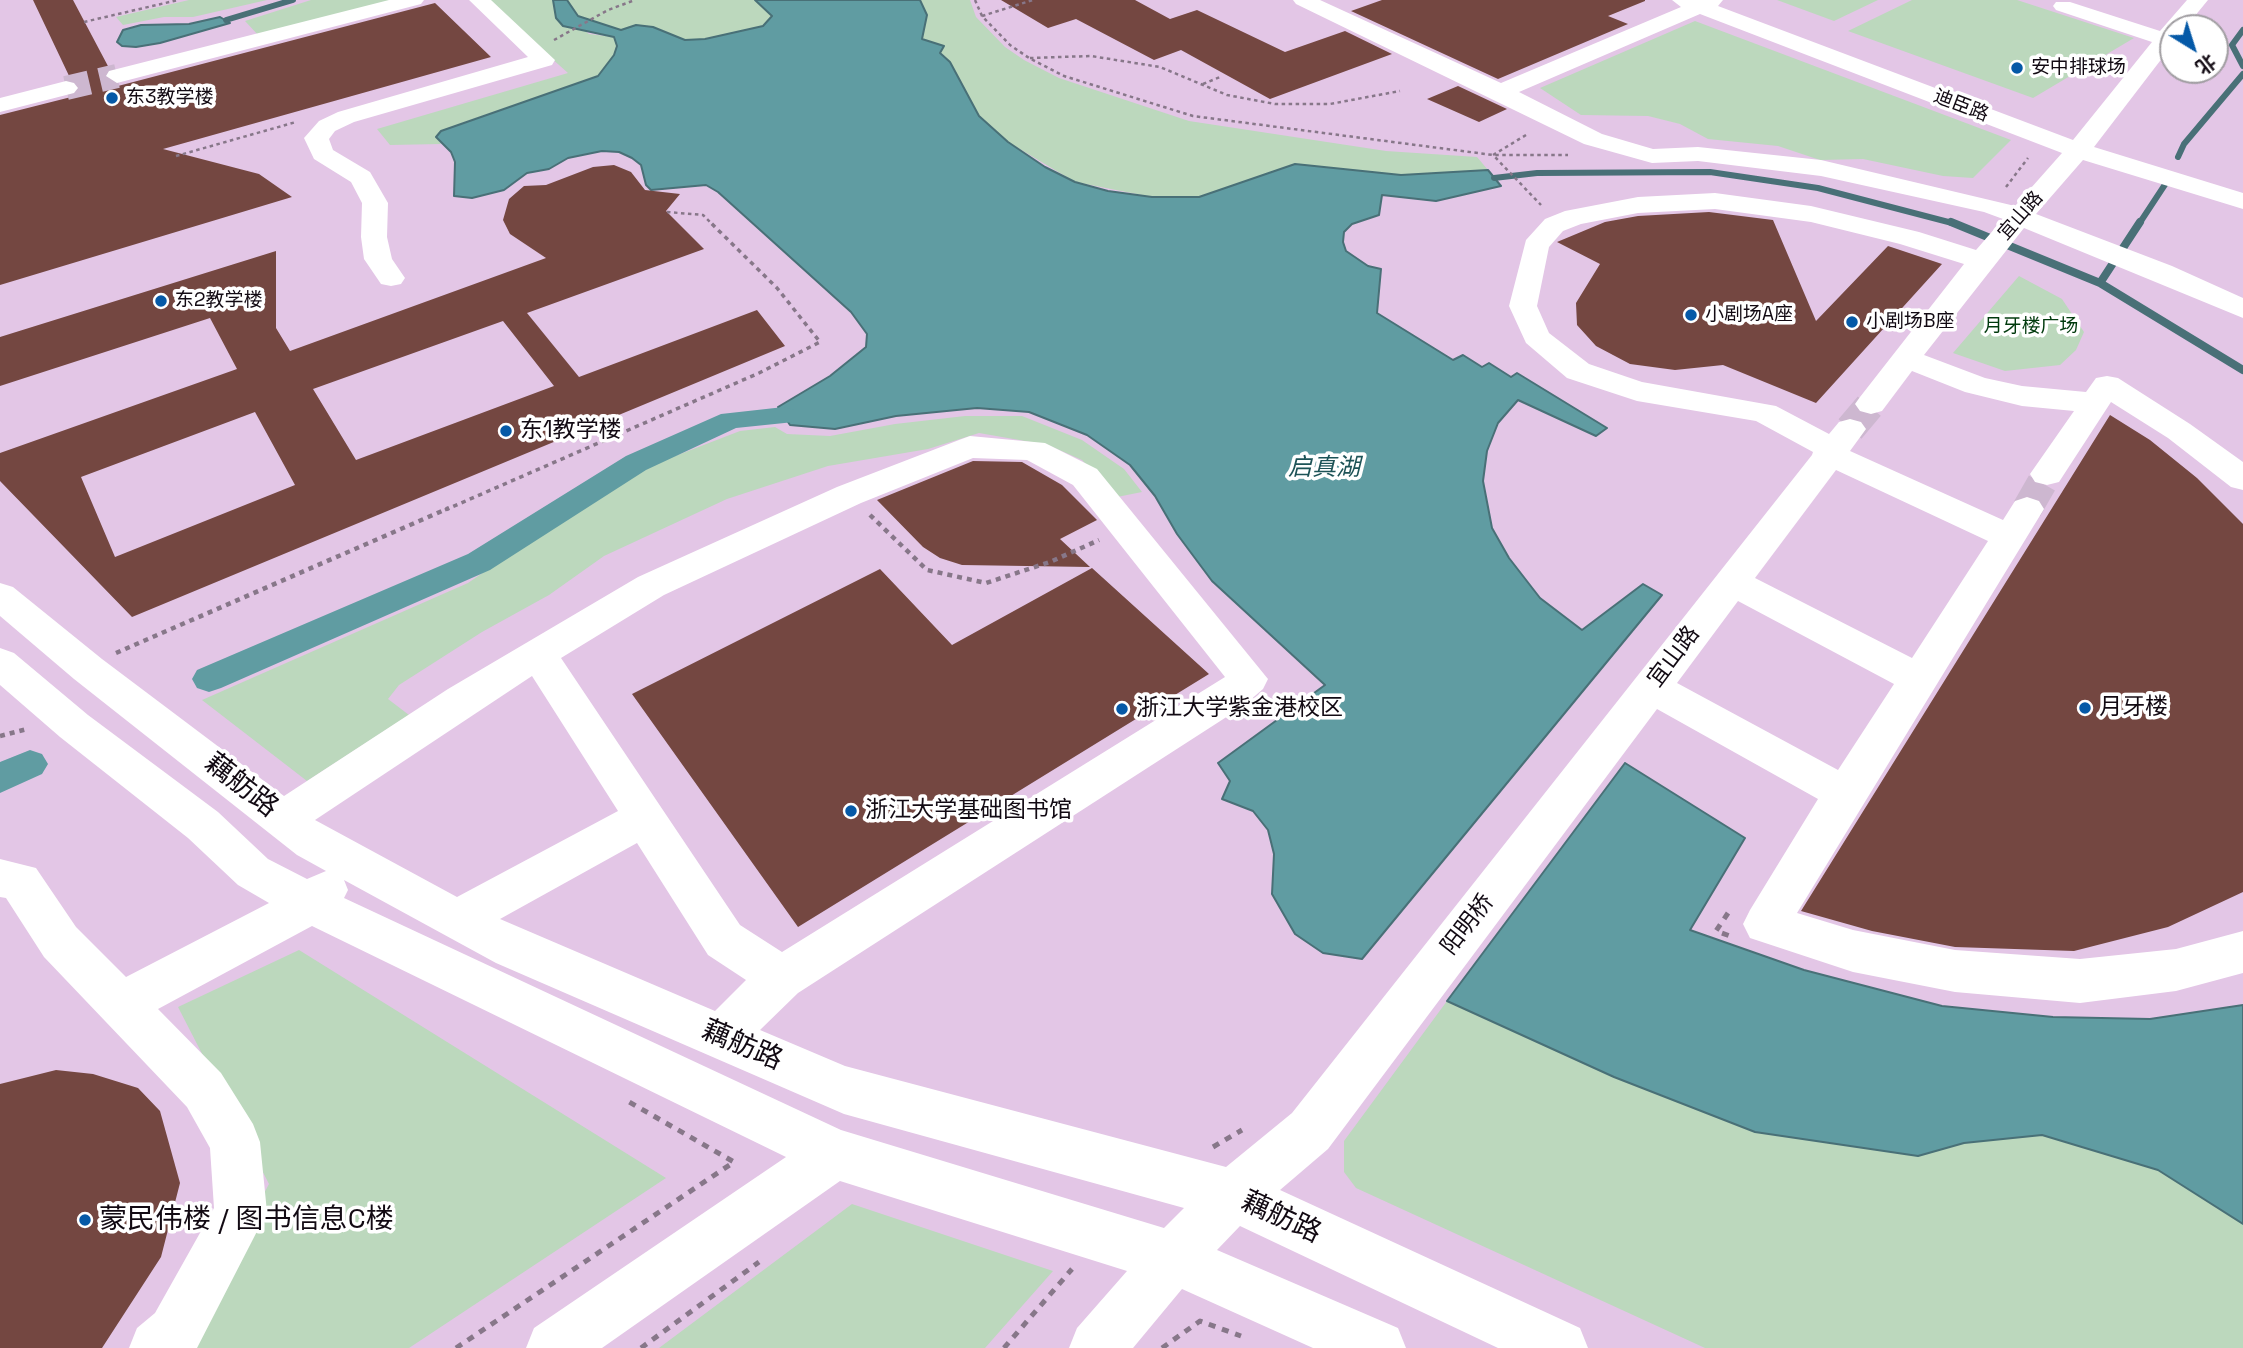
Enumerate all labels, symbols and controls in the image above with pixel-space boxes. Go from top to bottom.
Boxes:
north arrow [2159,14,2229,84]
text: 北 [2191,49,2221,80]
place label: 安中排球场 [2031,57,2126,79]
marker: 安中排球场 [2009,60,2025,76]
street label: 迪臣路 [1930,85,1992,127]
place label: 东3教学楼 [126,87,213,109]
marker: 东3教学楼 [104,90,120,106]
street label: 宜山路 [1994,187,2048,245]
place label: 东2教学楼 [175,290,262,312]
marker: 东2教学楼 [153,293,169,309]
place label: 小剧场A座 [1705,304,1793,326]
marker: 小剧场A座 [1683,307,1699,323]
place label: 小剧场B座 [1866,311,1955,333]
marker: 小剧场B座 [1844,314,1860,330]
park label: 月牙楼广场 [1984,316,2078,338]
place label: 东1教学楼 [520,417,622,445]
marker: 东1教学楼 [498,423,514,439]
water label: 启真湖 [1288,454,1360,482]
street label: 宜山路 [1642,621,1706,693]
place label: 月牙楼 [2099,694,2168,722]
place label: 浙江大学紫金港校区 [1136,695,1343,723]
marker: 月牙楼 [2077,700,2093,716]
marker: 浙江大学紫金港校区 [1114,701,1130,717]
street label: 藕舫路 [198,747,284,825]
place label: 浙江大学基础图书馆 [865,797,1072,825]
marker: 浙江大学基础图书馆 [843,803,859,819]
street label: 阳明桥 [1436,889,1500,961]
street label: 藕舫路 [697,1014,787,1078]
street label: 藕舫路 [1236,1185,1326,1251]
place label: 蒙民伟楼 / 图书信息C楼 [99,1203,394,1237]
marker: 蒙民伟楼 / 图书信息C楼 [77,1212,93,1228]

